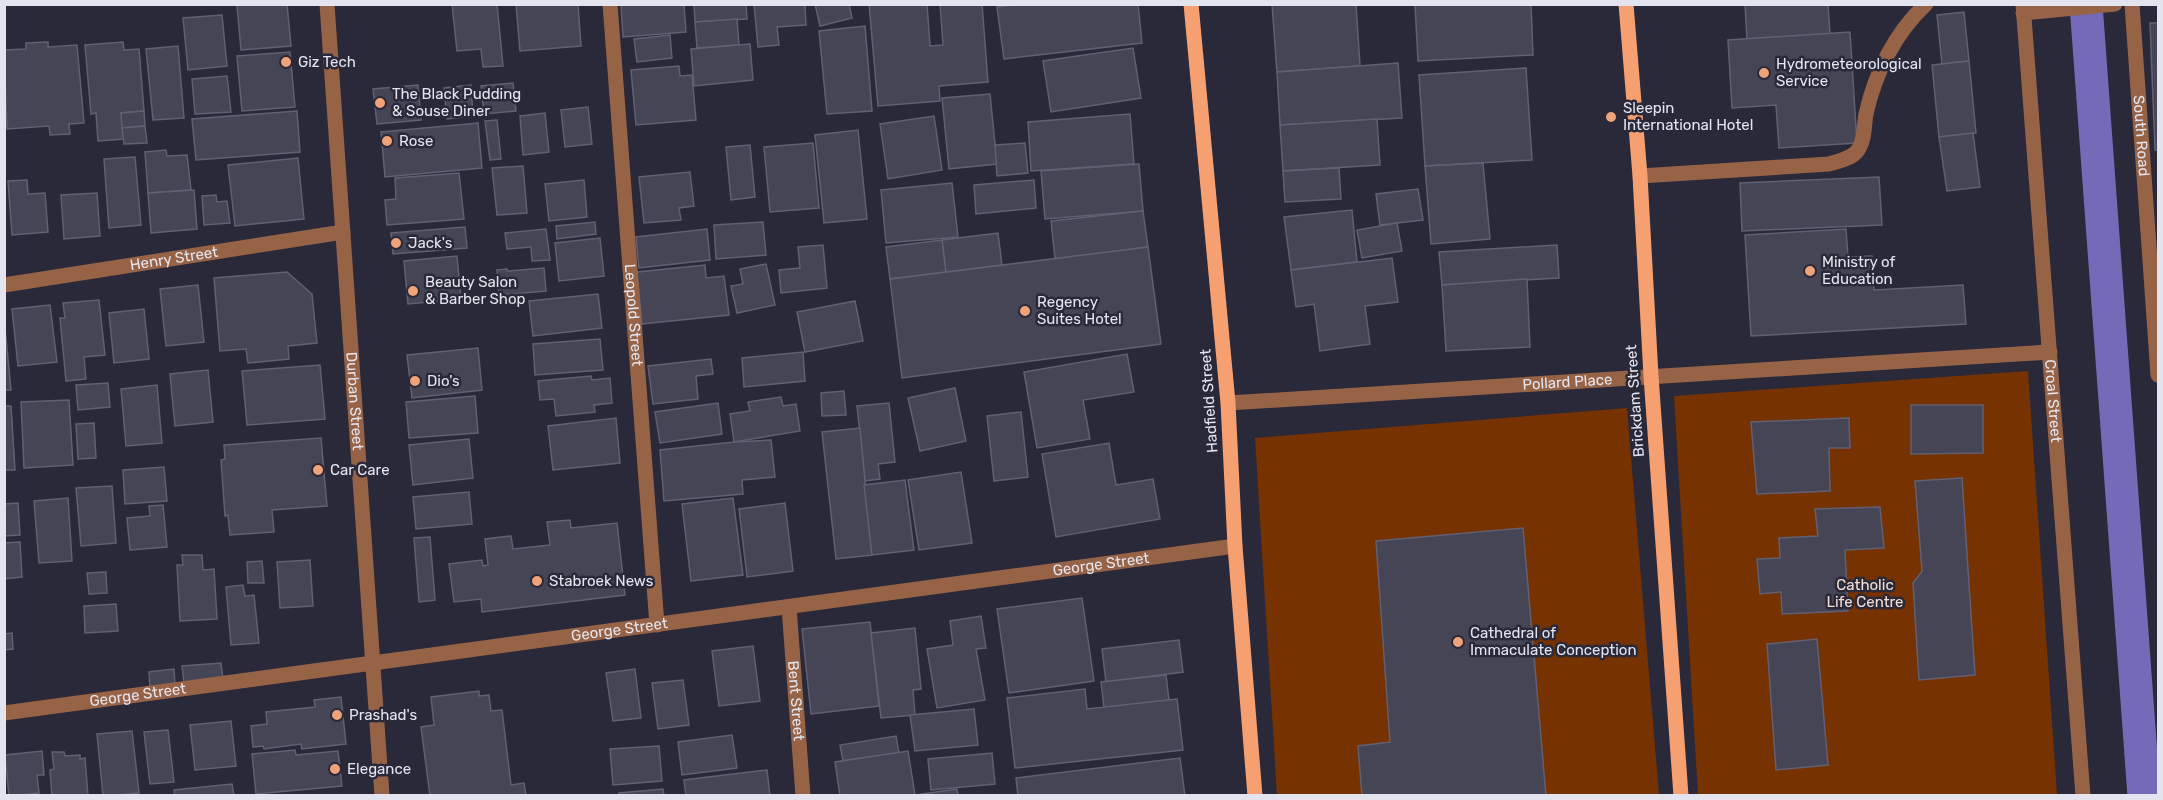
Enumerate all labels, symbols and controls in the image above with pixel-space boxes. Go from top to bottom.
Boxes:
place label: Giz Tech [298,53,356,71]
marker: Giz Tech [279,55,293,69]
place label: Hydrometeorological Service [1776,55,1922,90]
marker: Hydrometeorological Service [1757,66,1771,80]
place label: The Black Pudding & Souse Diner [392,85,521,120]
street label: South Road [2129,95,2153,177]
marker: The Black Pudding & Souse Diner [373,96,387,110]
place label: Sleepin International Hotel [1623,99,1753,134]
marker: Sleepin International Hotel [1604,110,1618,124]
place label: Rose [399,132,433,150]
marker: Rose [380,134,394,148]
place label: Jack's [408,234,453,252]
marker: Jack's [389,236,403,250]
street label: Henry Street [129,243,219,274]
place label: Ministry of Education [1822,253,1896,288]
street label: Leopold Street [621,263,646,367]
marker: Ministry of Education [1803,264,1817,278]
place label: Beauty Salon & Barber Shop [425,273,526,308]
marker: Beauty Salon & Barber Shop [406,284,420,298]
place label: Regency Suites Hotel [1037,293,1122,328]
marker: Regency Suites Hotel [1018,304,1032,318]
street label: Brickdam Street [1622,344,1648,458]
street label: Hadfield Street [1196,348,1222,454]
street label: Durban Street [342,351,367,451]
street label: Croal Street [2041,359,2065,443]
street label: Pollard Place [1522,370,1613,394]
place label: Dio's [427,372,460,390]
marker: Dio's [408,374,422,388]
place label: Car Care [330,461,390,479]
marker: Car Care [311,463,325,477]
street label: George Street [1052,549,1150,580]
place label: Stabroek News [549,572,654,590]
marker: Stabroek News [530,574,544,588]
park label: Catholic Life Centre [1827,576,1903,611]
street label: George Street [570,614,669,645]
place label: Cathedral of Immaculate Conception [1470,624,1637,659]
marker: Cathedral of Immaculate Conception [1451,635,1465,649]
street label: Bent Street [784,660,808,742]
street label: George Street [88,679,187,710]
place label: Prashad's [349,706,417,724]
marker: Prashad's [330,708,344,722]
place label: Elegance [347,760,411,778]
marker: Elegance [328,762,342,776]

